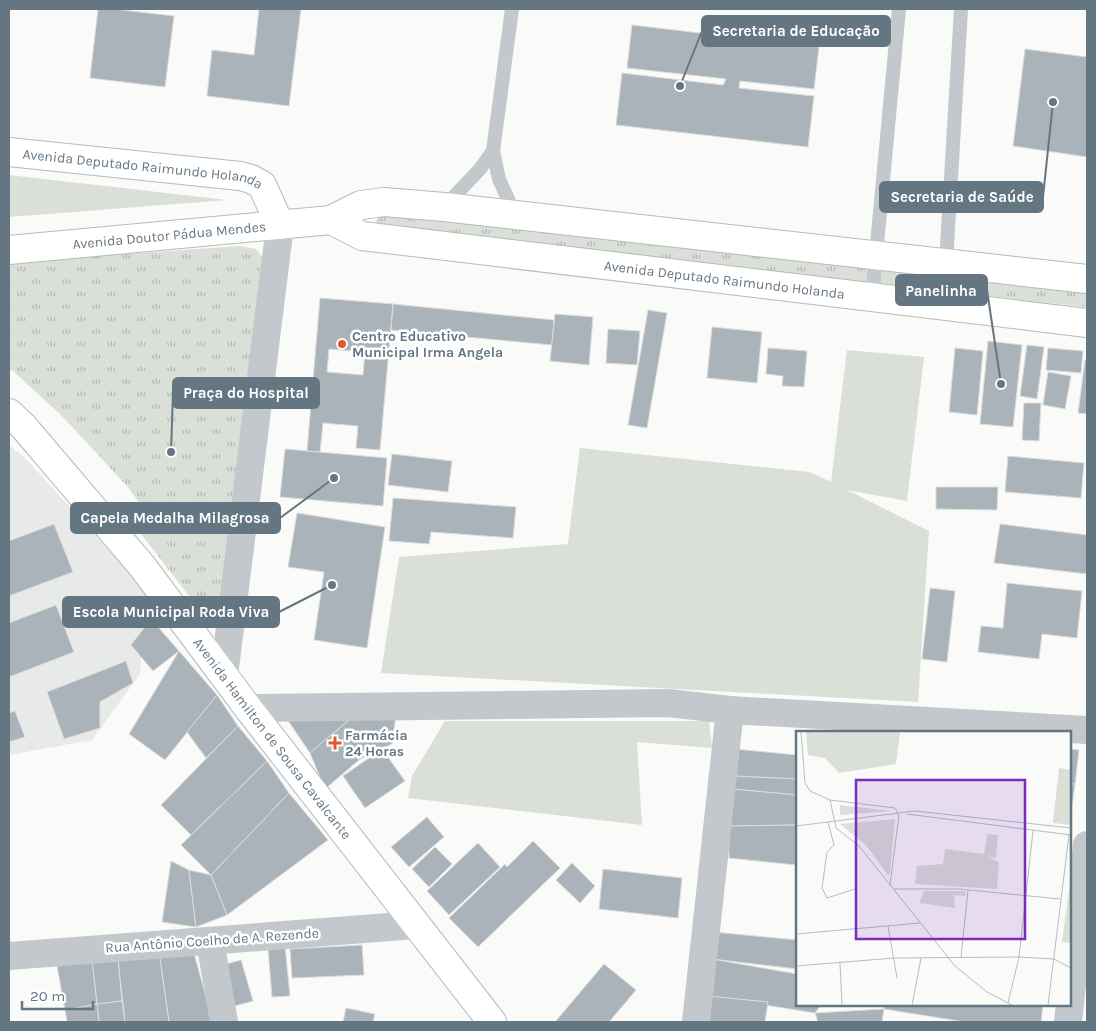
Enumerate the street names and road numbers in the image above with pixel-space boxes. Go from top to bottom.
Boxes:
street label: Avenida Deputado Raimundo Holanda [22,145,266,193]
street label: Avenida Doutor Pádua Mendes [72,218,267,253]
street label: Avenida Deputado Raimundo Holanda [603,257,846,303]
street label: Avenida Hamilton de Sousa Cavalcante [189,634,355,843]
street label: Rua Antônio Coelho de A. Rezende [105,925,319,956]

